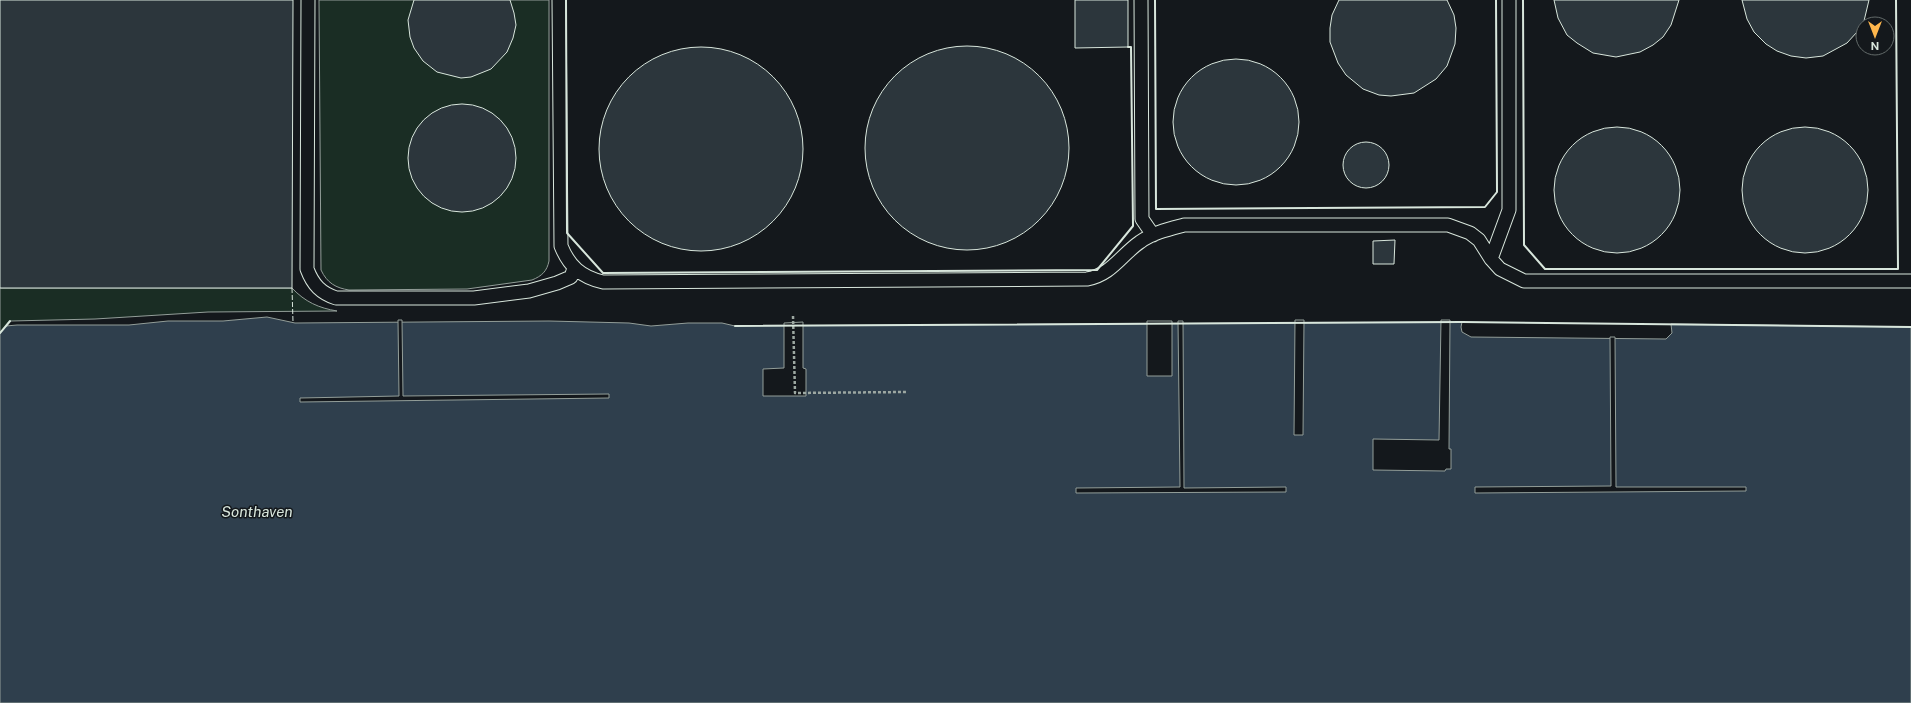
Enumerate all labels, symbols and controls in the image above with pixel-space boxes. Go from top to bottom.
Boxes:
north arrow [1855,16,1895,56]
text: N [1871,40,1879,52]
water label: Sonthaven [221,503,293,520]

